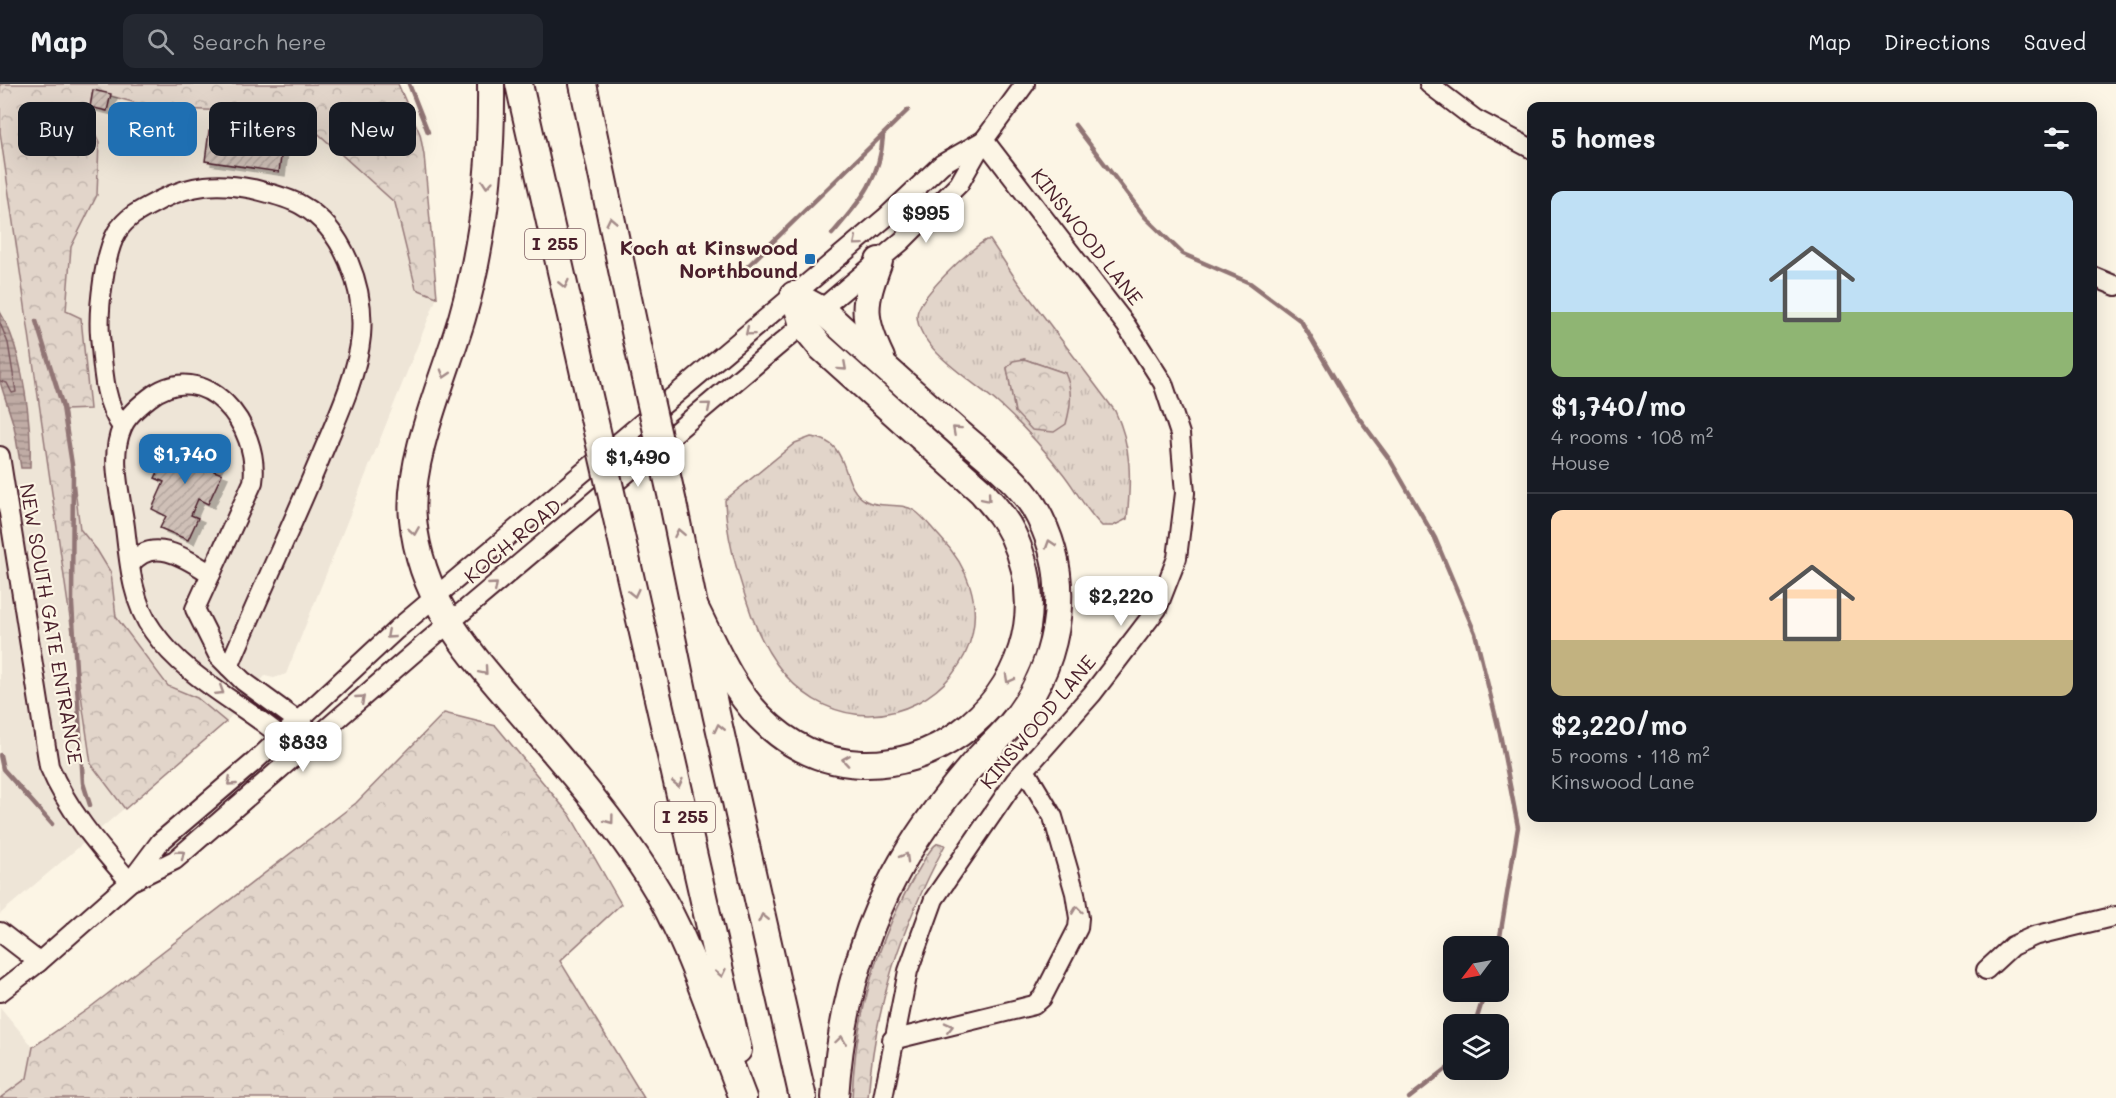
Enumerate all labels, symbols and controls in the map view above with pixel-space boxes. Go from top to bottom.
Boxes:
search box [123,14,543,68]
text: Map [30,23,87,59]
icon: search [144,25,177,58]
text: Search here [192,27,326,56]
text: Map [1808,28,1851,55]
text: Directions [1884,28,1991,55]
text: Saved [2024,28,2086,55]
chip: Buy [18,102,96,156]
chip: Rent [108,102,197,156]
chip: Filters [209,102,317,156]
chip: New [329,102,416,156]
text: 5 homes [1551,121,1656,155]
icon: filters [2040,122,2073,155]
street label: KINSWOOD LANE [1026,163,1149,310]
one-way arrow [481,180,494,189]
pin: $995 [890,193,962,244]
text: $995 [902,199,950,225]
one-way arrow [605,216,618,226]
road number: I 255 [525,229,585,259]
icon: home [1758,230,1866,338]
place label: Koch at Kinswood Northbound [620,234,798,283]
one-way arrow [853,234,864,245]
marker: Koch at Kinswood Northbound [803,252,817,266]
one-way arrow [557,279,570,289]
one-way arrow [745,325,756,336]
one-way arrow [836,360,847,371]
one-way arrow [439,368,452,379]
text: $1,740/mo [1551,389,1686,423]
one-way arrow [700,402,711,413]
text: 4 rooms · 108 m² [1551,423,1713,449]
one-way arrow [952,426,963,437]
pin: $1,740 [136,434,234,485]
pin: $1,490 [589,437,687,488]
text: $1,740 [153,440,217,466]
text: $1,490 [606,443,670,469]
text: House [1551,449,1610,475]
street label: NEW SOUTH GATE ENTRANCE [14,481,89,766]
one-way arrow [980,491,991,502]
street label: KOCH ROAD [458,492,566,588]
one-way arrow [408,527,420,536]
one-way arrow [673,528,686,538]
one-way arrow [1045,539,1058,550]
icon: home [1758,549,1866,657]
pin: $2,220 [1072,576,1170,627]
one-way arrow [487,582,498,593]
text: $2,220 [1089,582,1153,608]
one-way arrow [627,587,640,597]
one-way arrow [386,628,397,639]
street label: KINSWOOD LANE [974,649,1101,794]
one-way arrow [477,664,488,675]
one-way arrow [1005,673,1016,683]
one-way arrow [214,684,225,695]
one-way arrow [354,695,365,706]
text: $2,220/mo [1551,708,1687,742]
pin: $833 [267,722,339,773]
one-way arrow [714,723,727,733]
text: $833 [279,728,327,754]
text: 5 rooms · 118 m² [1551,742,1710,768]
one-way arrow [841,754,851,767]
text: Kinswood Lane [1551,768,1695,794]
one-way arrow [227,775,238,786]
one-way arrow [670,778,683,788]
road number: I 255 [655,802,715,832]
one-way arrow [602,814,613,825]
one-way arrow [174,850,185,861]
one-way arrow [898,853,910,863]
one-way arrow [1072,905,1084,914]
one-way arrow [758,913,771,923]
north arrow [1443,936,1509,1002]
map controls [1443,936,1509,1080]
one-way arrow [713,968,726,978]
button: layers [1443,1014,1509,1080]
one-way arrow [944,1021,954,1034]
one-way arrow [834,1035,846,1044]

